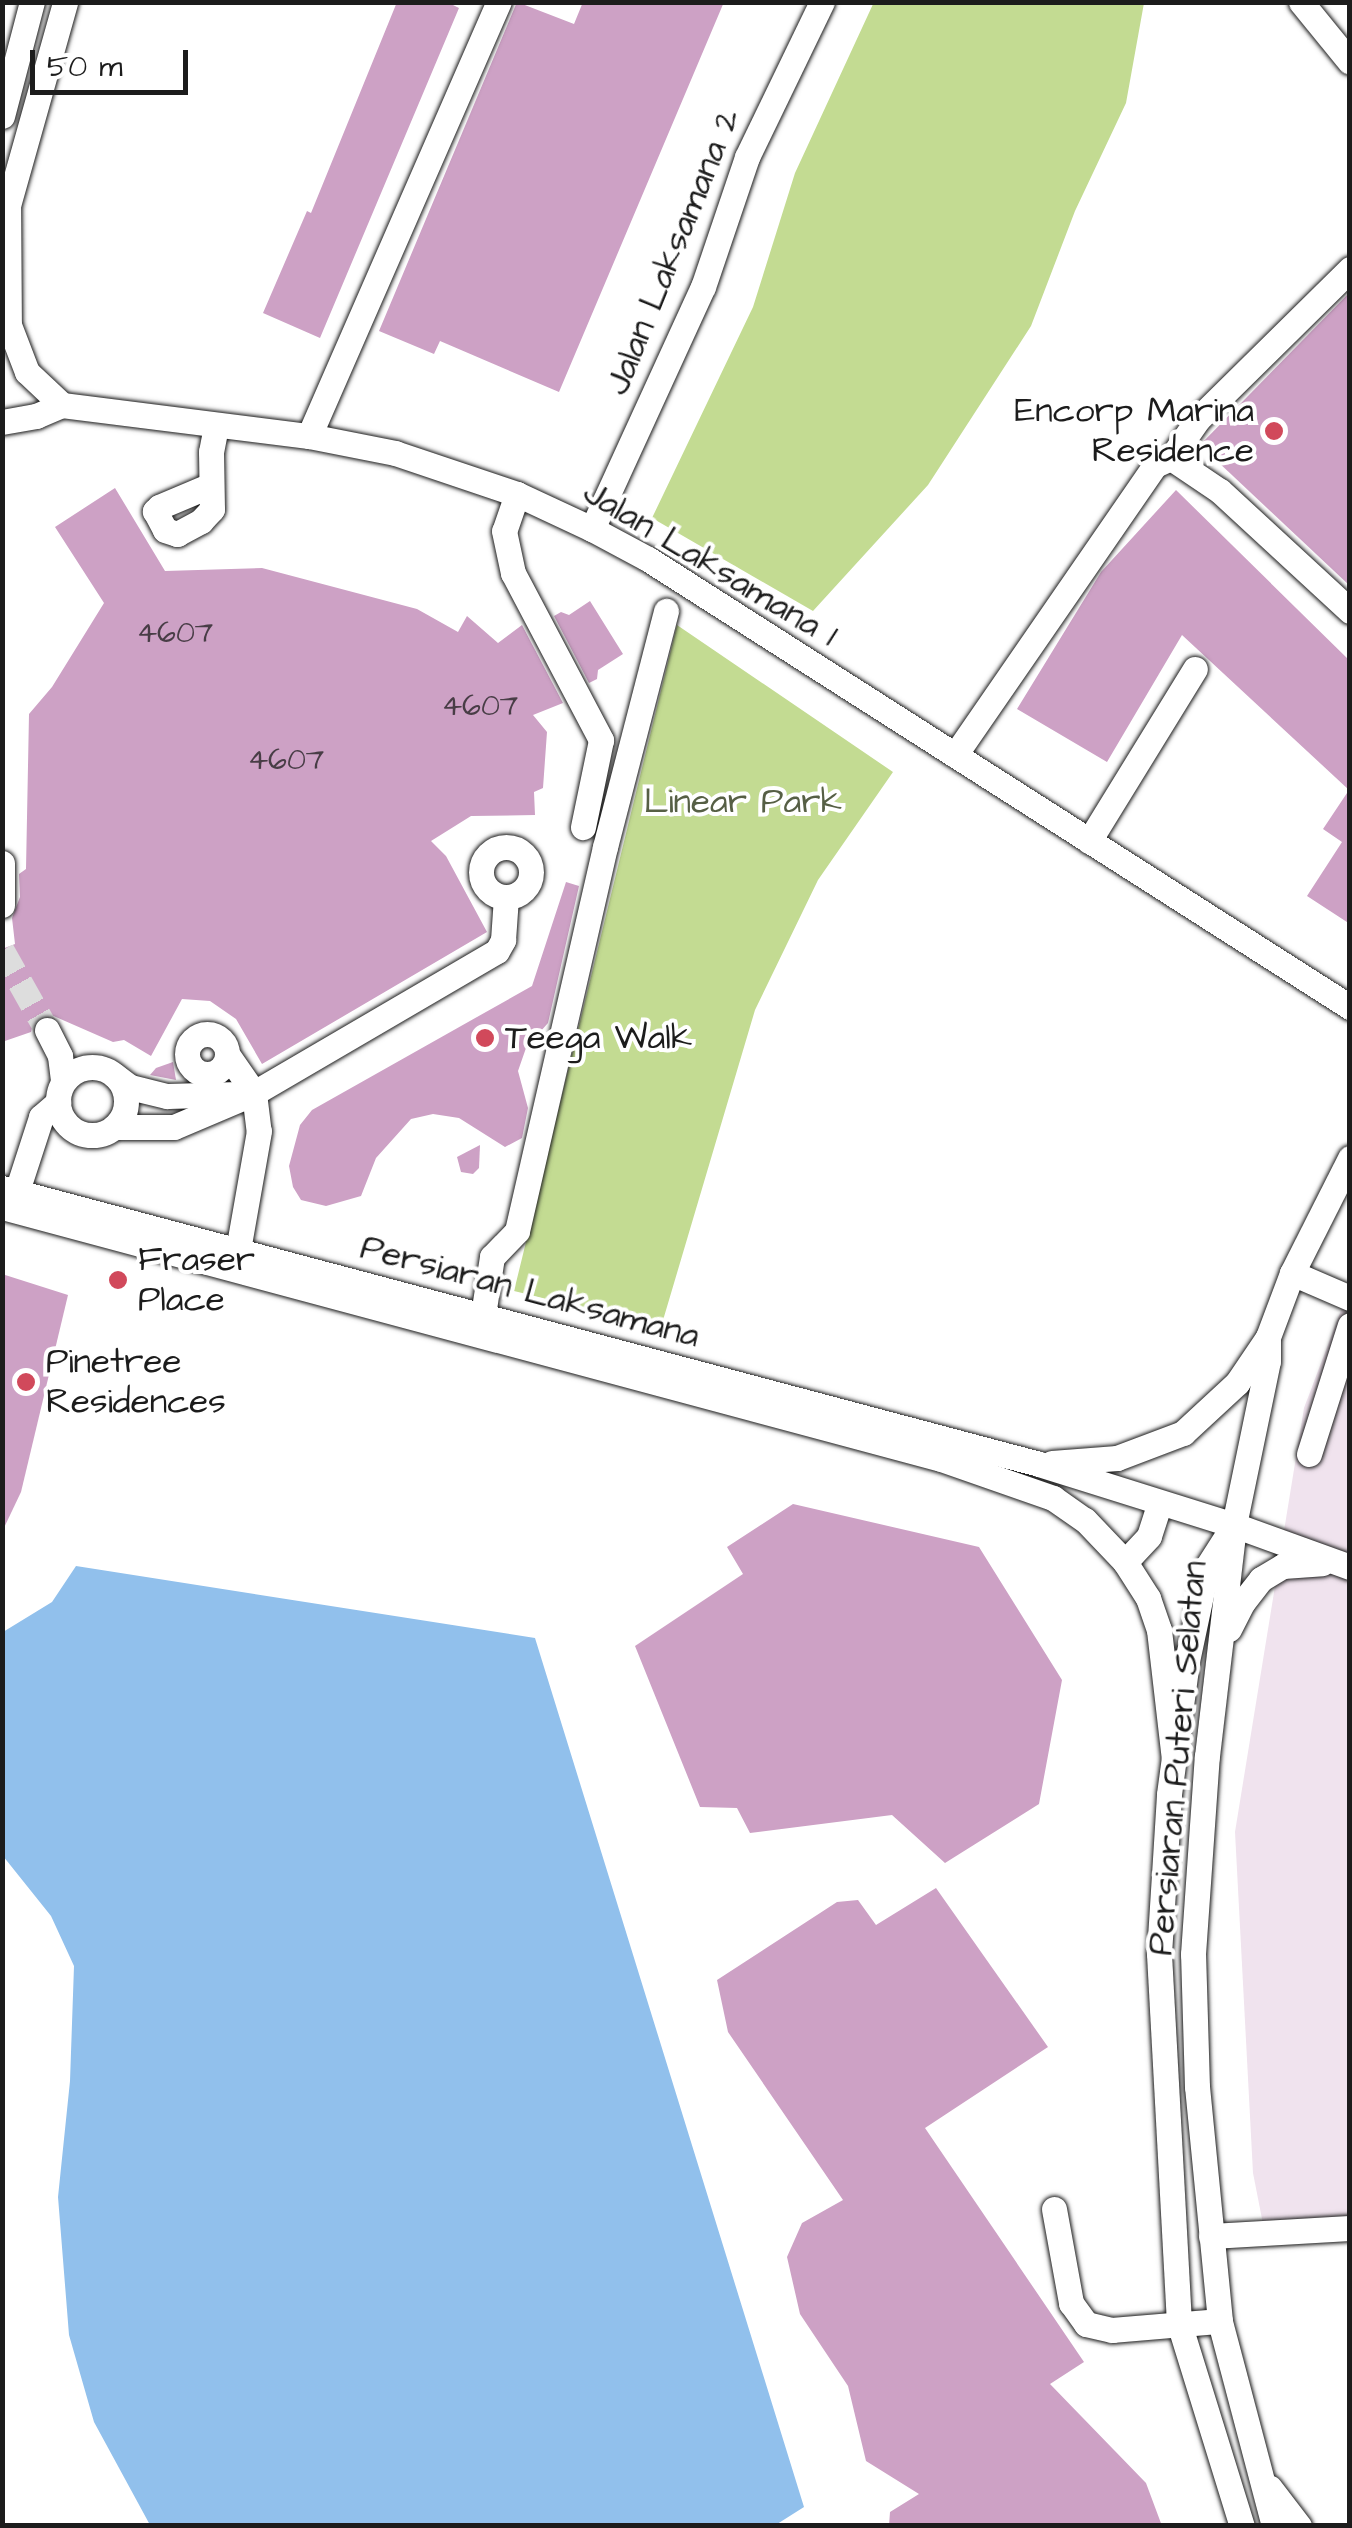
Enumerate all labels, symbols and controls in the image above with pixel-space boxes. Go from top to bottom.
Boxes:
scale bar [35,30,192,92]
text: 50 m [47,46,123,88]
street label: Jalan Laksamana 2 [597,103,749,401]
place label: Encorp Marina Residence [1014,390,1254,472]
marker: Encorp Marina Residence [1263,420,1285,442]
street label: Jalan Laksamana 1 [575,472,845,656]
house number: 4607 [137,615,213,651]
house number: 4607 [442,688,518,724]
house number: 4607 [248,742,324,778]
park label: Linear Park [644,781,842,823]
place label: Teega Walk [505,1017,692,1059]
marker: Teega Walk [474,1027,496,1049]
street label: Persiaran Laksamana [356,1227,704,1357]
place label: Fraser Place [138,1239,255,1321]
marker: Fraser Place [107,1269,129,1291]
place label: Pinetree Residences [46,1341,226,1423]
marker: Pinetree Residences [15,1371,37,1393]
street label: Persiaran Puteri Selatan [1140,1559,1216,1957]

